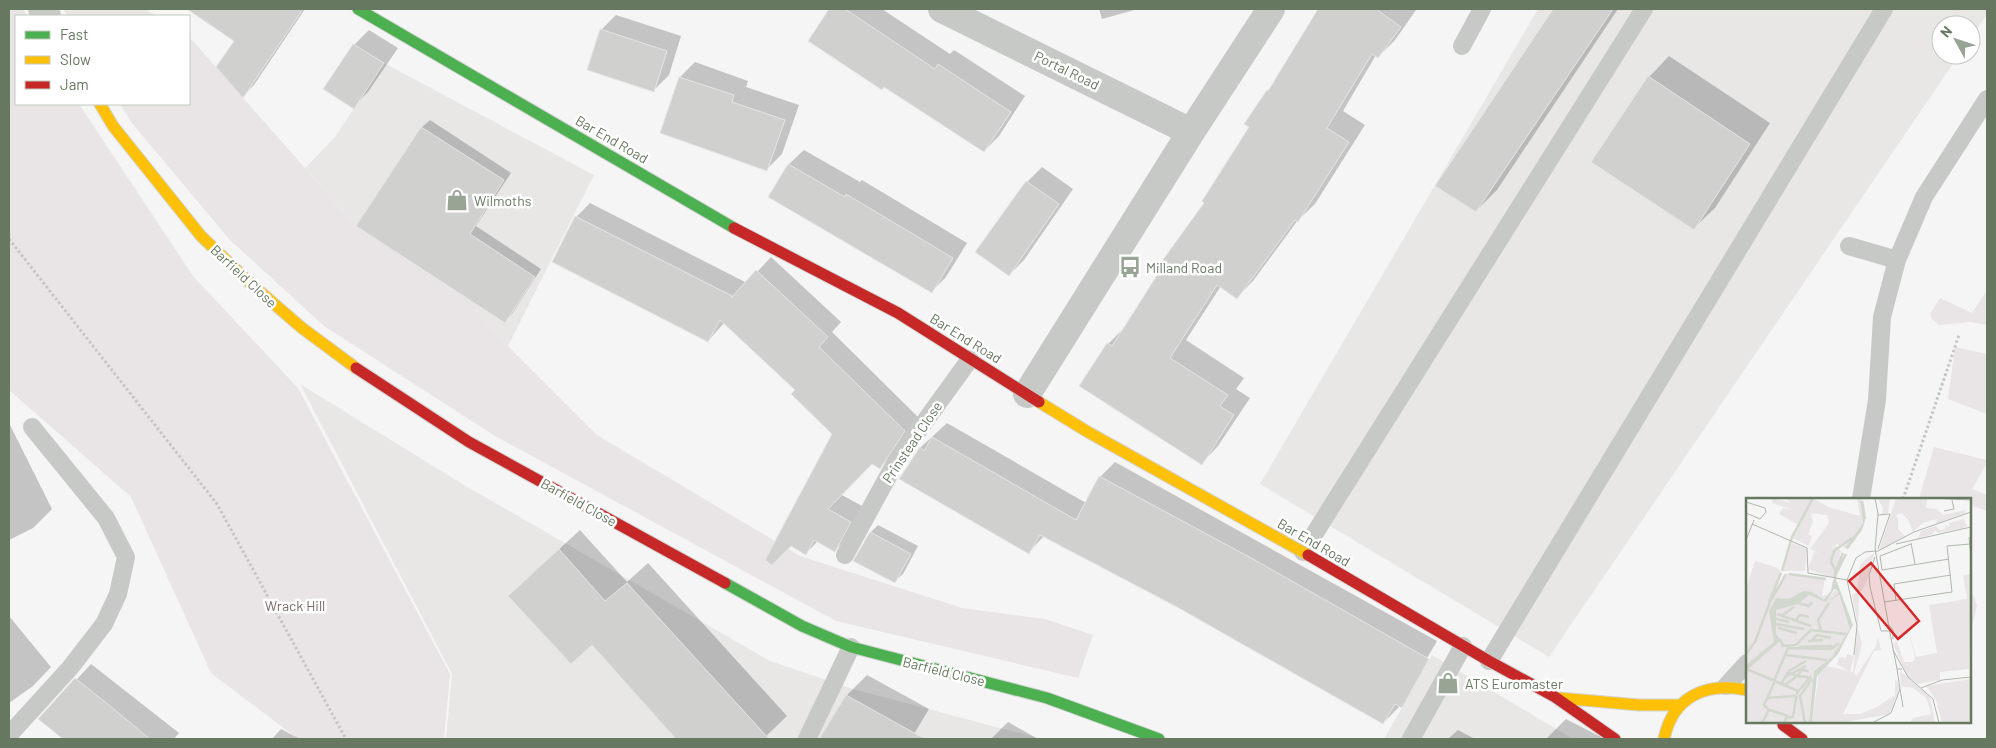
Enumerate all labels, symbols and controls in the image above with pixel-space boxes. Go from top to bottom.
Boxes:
legend [15,15,190,105]
north arrow [1931,15,1981,65]
text: N [1936,22,1955,40]
text: Fast [60,25,88,43]
street label: Portal Road [1032,47,1102,93]
text: Slow [60,50,91,68]
text: Jam [60,75,89,93]
street label: Bar End Road [573,111,651,167]
shop icon: Wilmoths [444,187,470,213]
place label: Wilmoths [474,192,532,209]
street label: Barfield Close [207,241,281,311]
bus stop icon: Milland Road [1117,254,1143,280]
place label: Milland Road [1146,259,1222,276]
street label: Bar End Road [927,309,1005,367]
street label: Prinstead Close [878,398,946,486]
street label: Barfield Close [538,474,620,530]
inset map [1746,498,1971,723]
street label: Bar End Road [1275,514,1353,570]
park label: Wrack Hill [265,597,325,614]
street label: Barfield Close [901,653,987,689]
shop icon: ATS Euromaster [1435,670,1461,696]
place label: ATS Euromaster [1465,675,1563,692]

